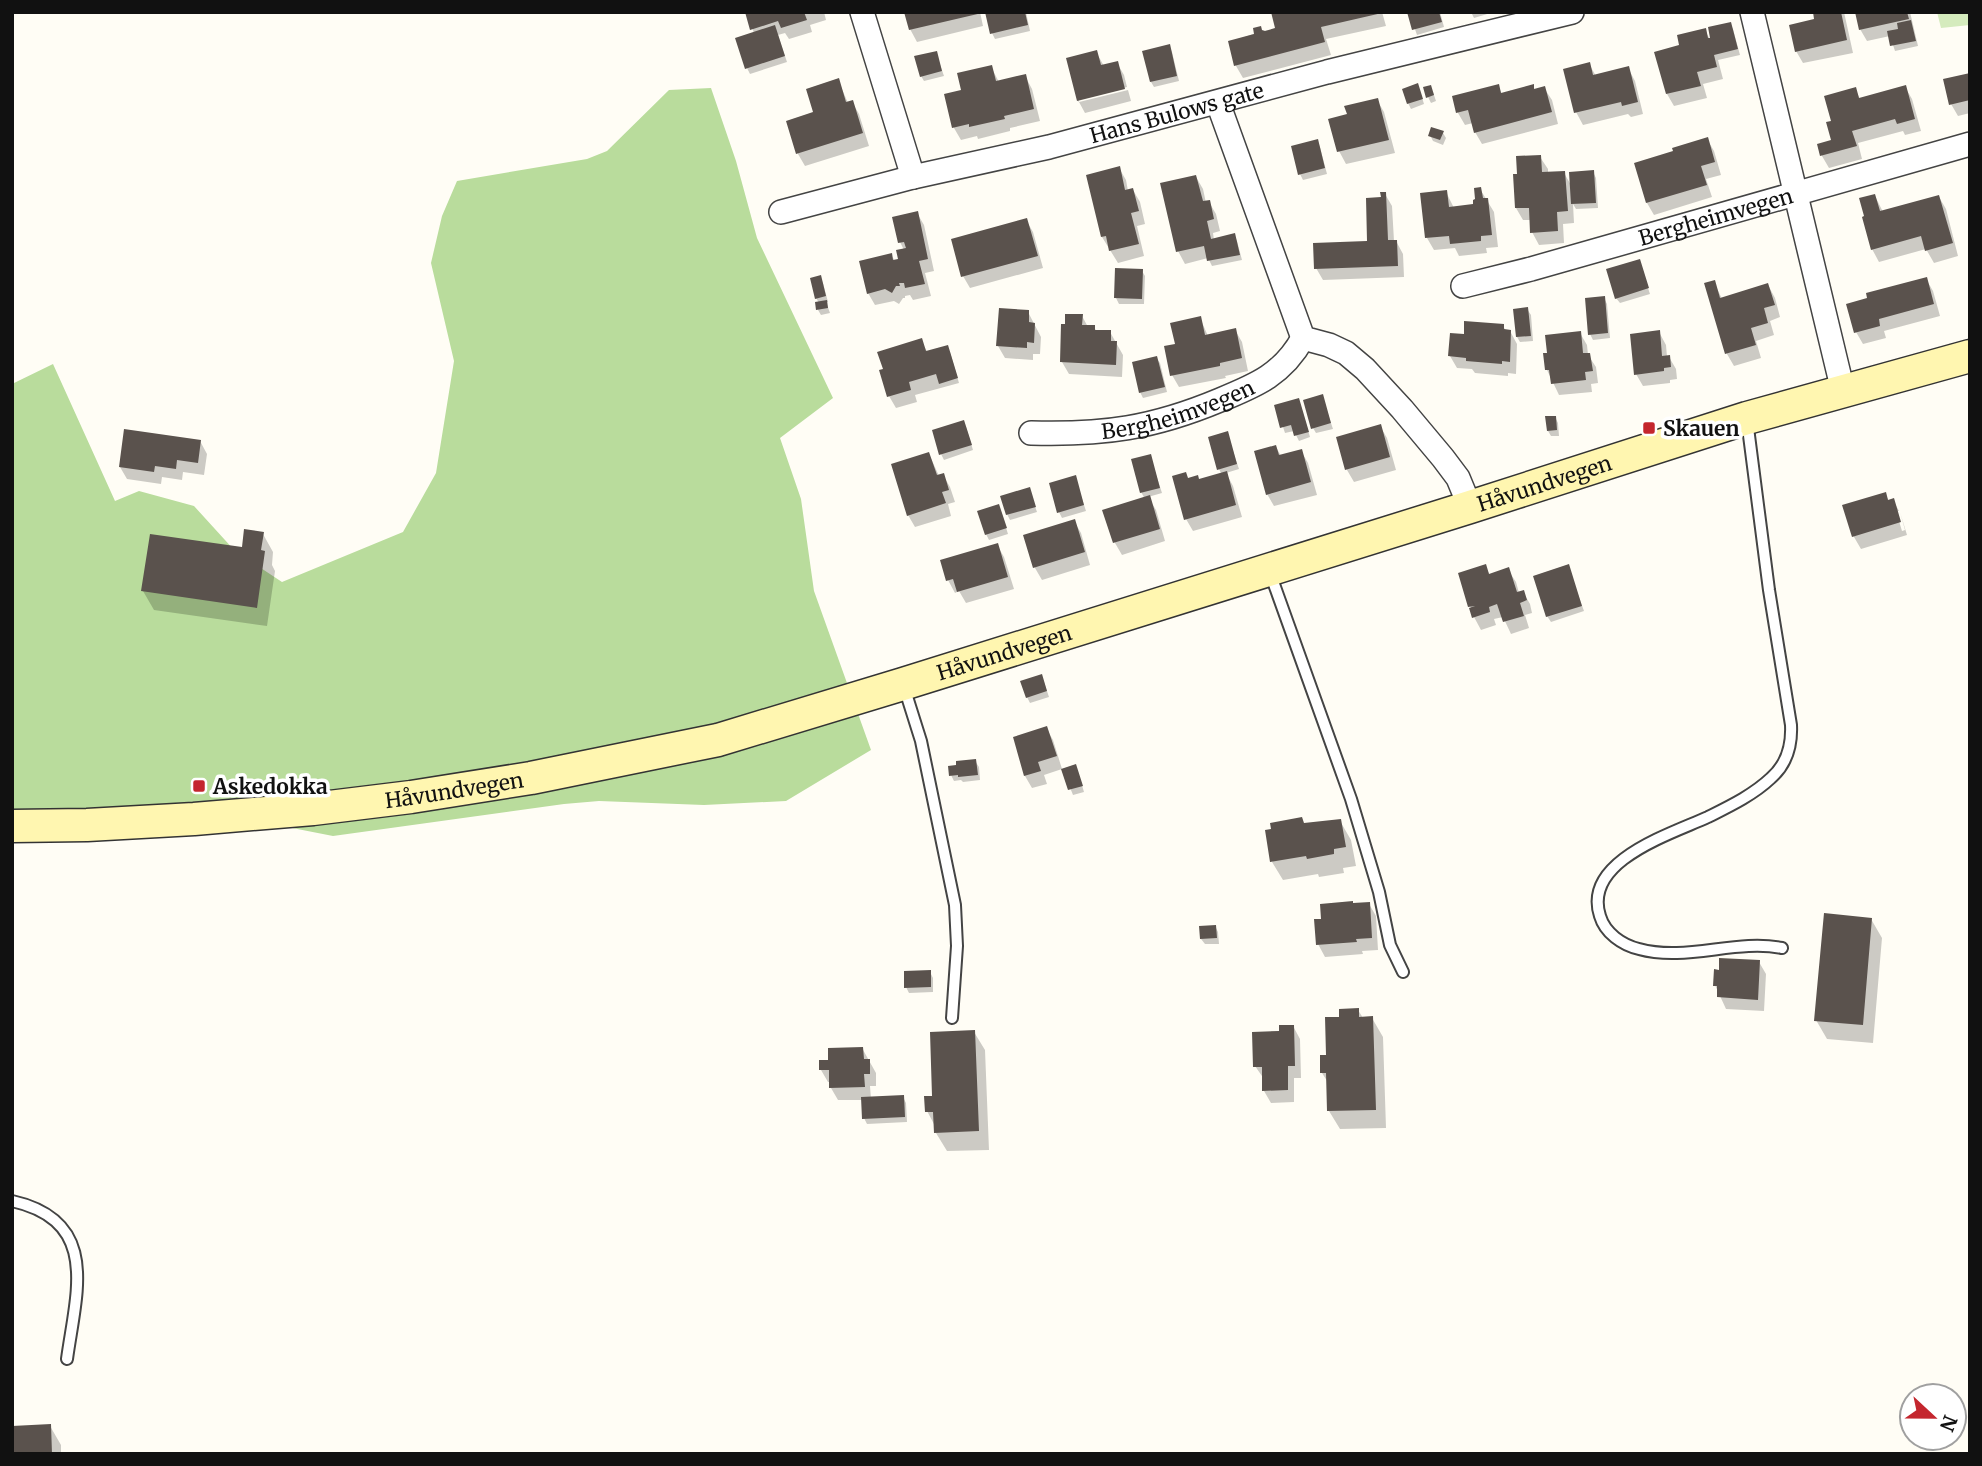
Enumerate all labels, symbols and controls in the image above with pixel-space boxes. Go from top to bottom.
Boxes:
street label: Hans Bulows gate [1087,76,1266,149]
street label: Bergheimvegen [1635,182,1796,251]
street label: Bergheimvegen [1100,373,1259,445]
place label: Skauen [1663,415,1740,442]
marker: Skauen [1641,420,1657,436]
street label: Håvundvegen [1474,449,1615,517]
street label: Håvundvegen [933,619,1075,686]
street label: Håvundvegen [383,766,525,814]
place label: Askedokka [212,773,328,800]
marker: Askedokka [191,778,207,794]
north arrow [1898,1382,1968,1452]
text: N [1935,1412,1963,1435]

